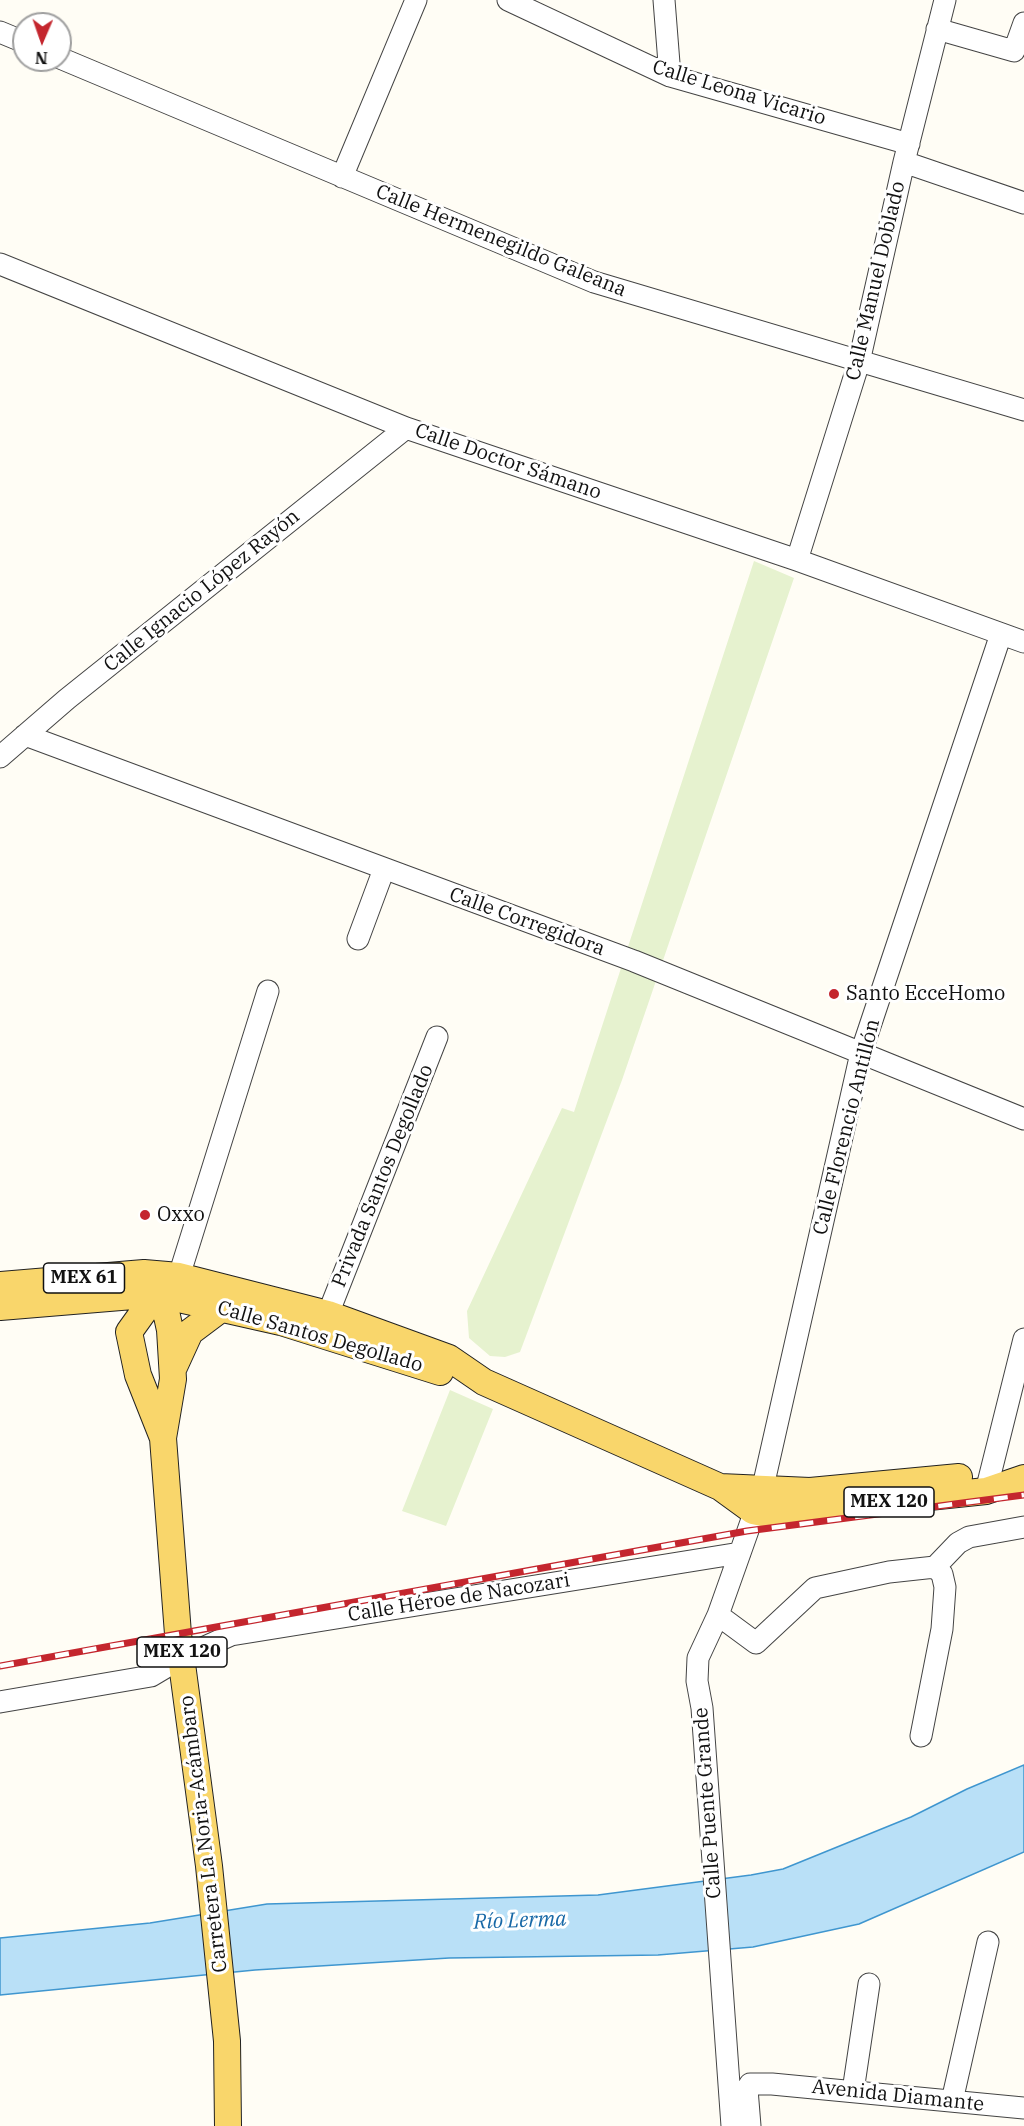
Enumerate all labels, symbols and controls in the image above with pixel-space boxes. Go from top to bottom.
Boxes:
north arrow [12,12,72,72]
text: N [35,48,48,68]
street label: Calle Leona Vicario [649,55,829,131]
street label: Calle Manuel Doblado [841,179,911,383]
street label: Calle Hermenegildo Galeana [372,180,630,302]
street label: Calle Doctor Sámano [412,419,604,505]
street label: Calle Ignacio López Rayón [99,505,305,677]
street label: Calle Corregidora [446,883,608,961]
place label: Santo EcceHomo [846,982,1005,1006]
marker: Santo EcceHomo [827,987,841,1001]
street label: Calle Florencio Antillón [809,1017,885,1237]
street label: Privada Santos Degollado [327,1061,439,1291]
place label: Oxxo [157,1203,205,1227]
marker: Oxxo [138,1208,152,1222]
road number: MEX 61 [44,1263,124,1293]
street label: Calle Santos Degollado [215,1296,425,1378]
road number: MEX 120 [844,1487,934,1517]
street label: Calle Héroe de Nacozari [346,1569,572,1627]
road number: MEX 120 [137,1637,227,1667]
street label: Carretera La Noria-Acámbaro [175,1694,233,1974]
street label: Calle Puente Grande [689,1707,727,1899]
water label: Río Lerma [473,1907,567,1935]
street label: Avenida Diamante [811,2075,985,2117]

